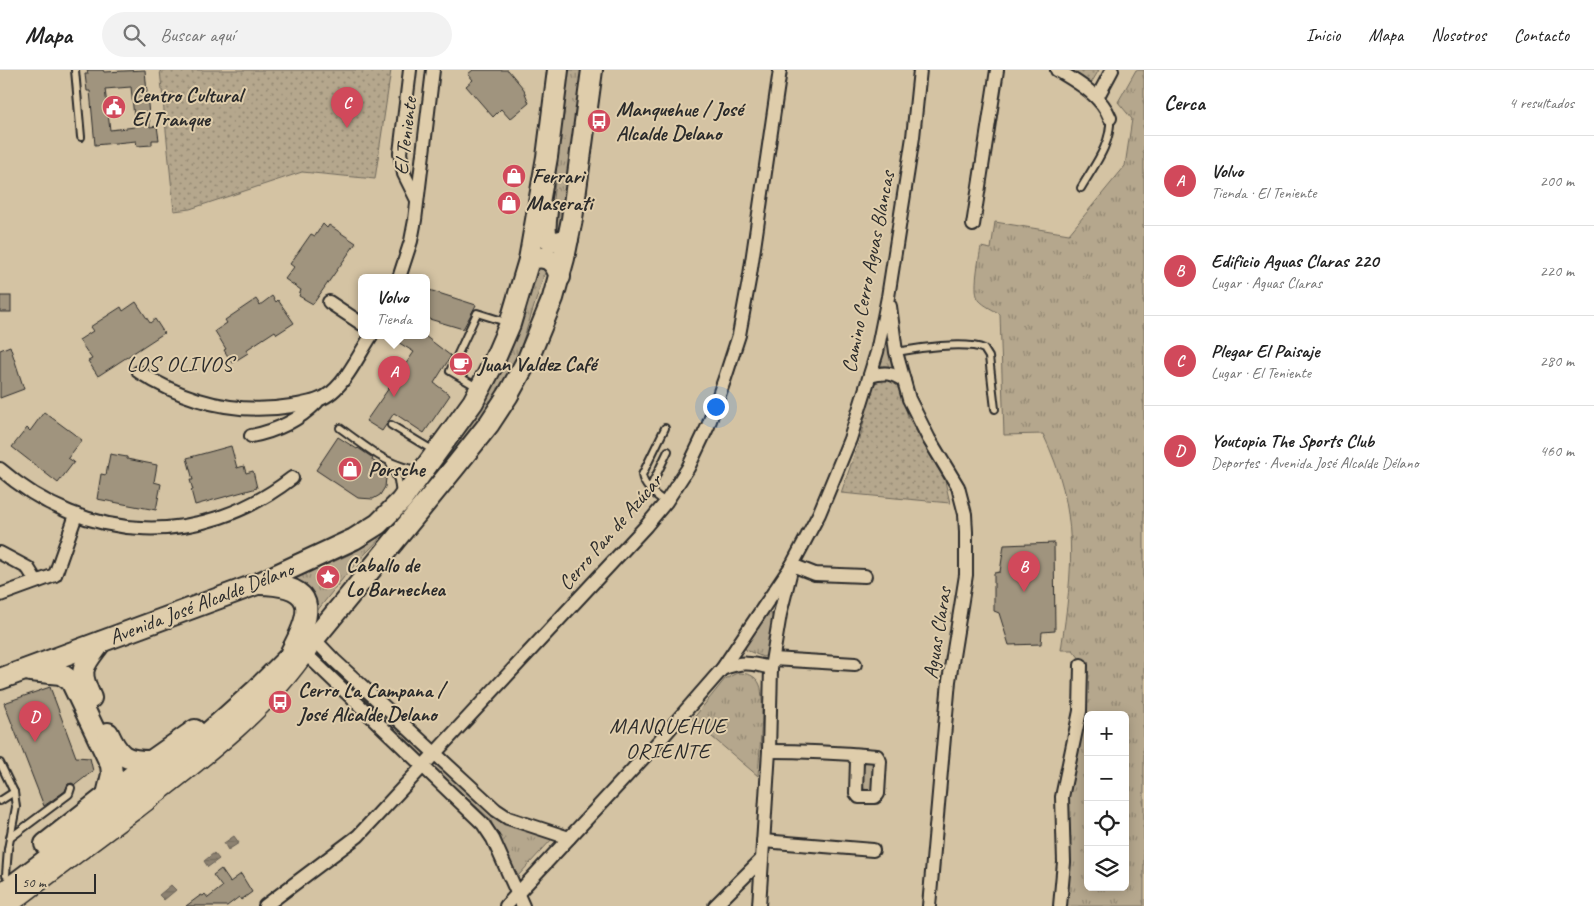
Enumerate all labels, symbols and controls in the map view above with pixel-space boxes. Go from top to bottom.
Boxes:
search box [102,12,452,57]
text: Mapa [25,20,72,50]
icon: search [120,21,148,49]
text: Buscar aquí [160,23,235,47]
text: Inicio [1306,24,1340,46]
text: Mapa [1368,24,1403,46]
text: Nosotros [1431,24,1486,46]
text: Contacto [1514,24,1569,46]
place label: Centro Cultural El Tranque [132,82,246,132]
pin: C [331,87,363,128]
text: Cerca [1164,90,1205,116]
text: 4 resultados [1509,93,1574,113]
public building icon: Centro Cultural El Tranque [101,94,127,120]
street label: El Teniente [387,94,423,176]
place label: Manquehue / José Alcalde Delano [616,96,746,146]
bus stop icon: Manquehue / José Alcalde Delano [586,108,612,134]
text: Volvo [1211,159,1243,183]
shop icon: Ferrari [501,163,527,189]
place label: Ferrari [532,163,587,189]
street label: Camino Cerro Aguas Blancas [836,167,901,375]
text: A [1176,171,1184,191]
text: 200 m [1540,171,1574,191]
text: Tienda · El Teniente [1211,183,1317,203]
shop icon: Maserati [496,190,522,216]
place label: Maserati [526,190,595,216]
text: Edificio Aguas Claras 220 [1211,249,1379,273]
text: B [1176,261,1184,281]
text: 220 m [1540,261,1574,281]
text: Lugar · Aguas Claras [1211,273,1322,293]
popup [358,274,430,339]
text: Volvo [376,285,408,309]
text: Tienda [376,309,412,329]
text: Plegar El Paisaje [1211,339,1319,363]
district label: LOS OLIVOS [127,350,237,378]
cafe icon: Juan Valdez Café [448,351,474,377]
place label: Juan Valdez Café [476,351,599,377]
text: C [1176,351,1184,371]
text: 280 m [1540,351,1574,371]
pin: A [378,356,410,397]
text: Lugar · El Teniente [1211,363,1311,383]
your location [703,394,729,420]
text: Youtopia The Sports Club [1211,429,1374,453]
text: D [1175,441,1185,461]
text: 460 m [1540,441,1574,461]
text: Deportes · Avenida José Alcalde Délano [1211,453,1418,473]
shop icon: Porsche [337,456,363,482]
place label: Porsche [368,456,427,482]
street label: Cerro Pan de Azúcar [552,467,669,595]
pin: B [1008,551,1040,592]
place label: Caballo de Lo Barnechea [346,552,446,602]
street label: Avenida José Alcalde Délano [105,555,299,650]
place icon: Caballo de Lo Barnechea [315,564,341,590]
street label: Aguas Claras [917,584,957,681]
place label: Cerro La Campana / José Alcalde Delano [296,677,448,727]
bus stop icon: Cerro La Campana / José Alcalde Delano [267,689,293,715]
pin: D [19,701,51,742]
map controls [1084,711,1129,891]
button: + [1084,711,1129,756]
district label: MANQUEHUE ORIENTE [609,712,729,765]
button: − [1084,756,1129,801]
button: locate [1084,801,1129,846]
button: layers [1084,846,1129,891]
scale bar [15,871,96,894]
text: 50 m [22,874,46,891]

